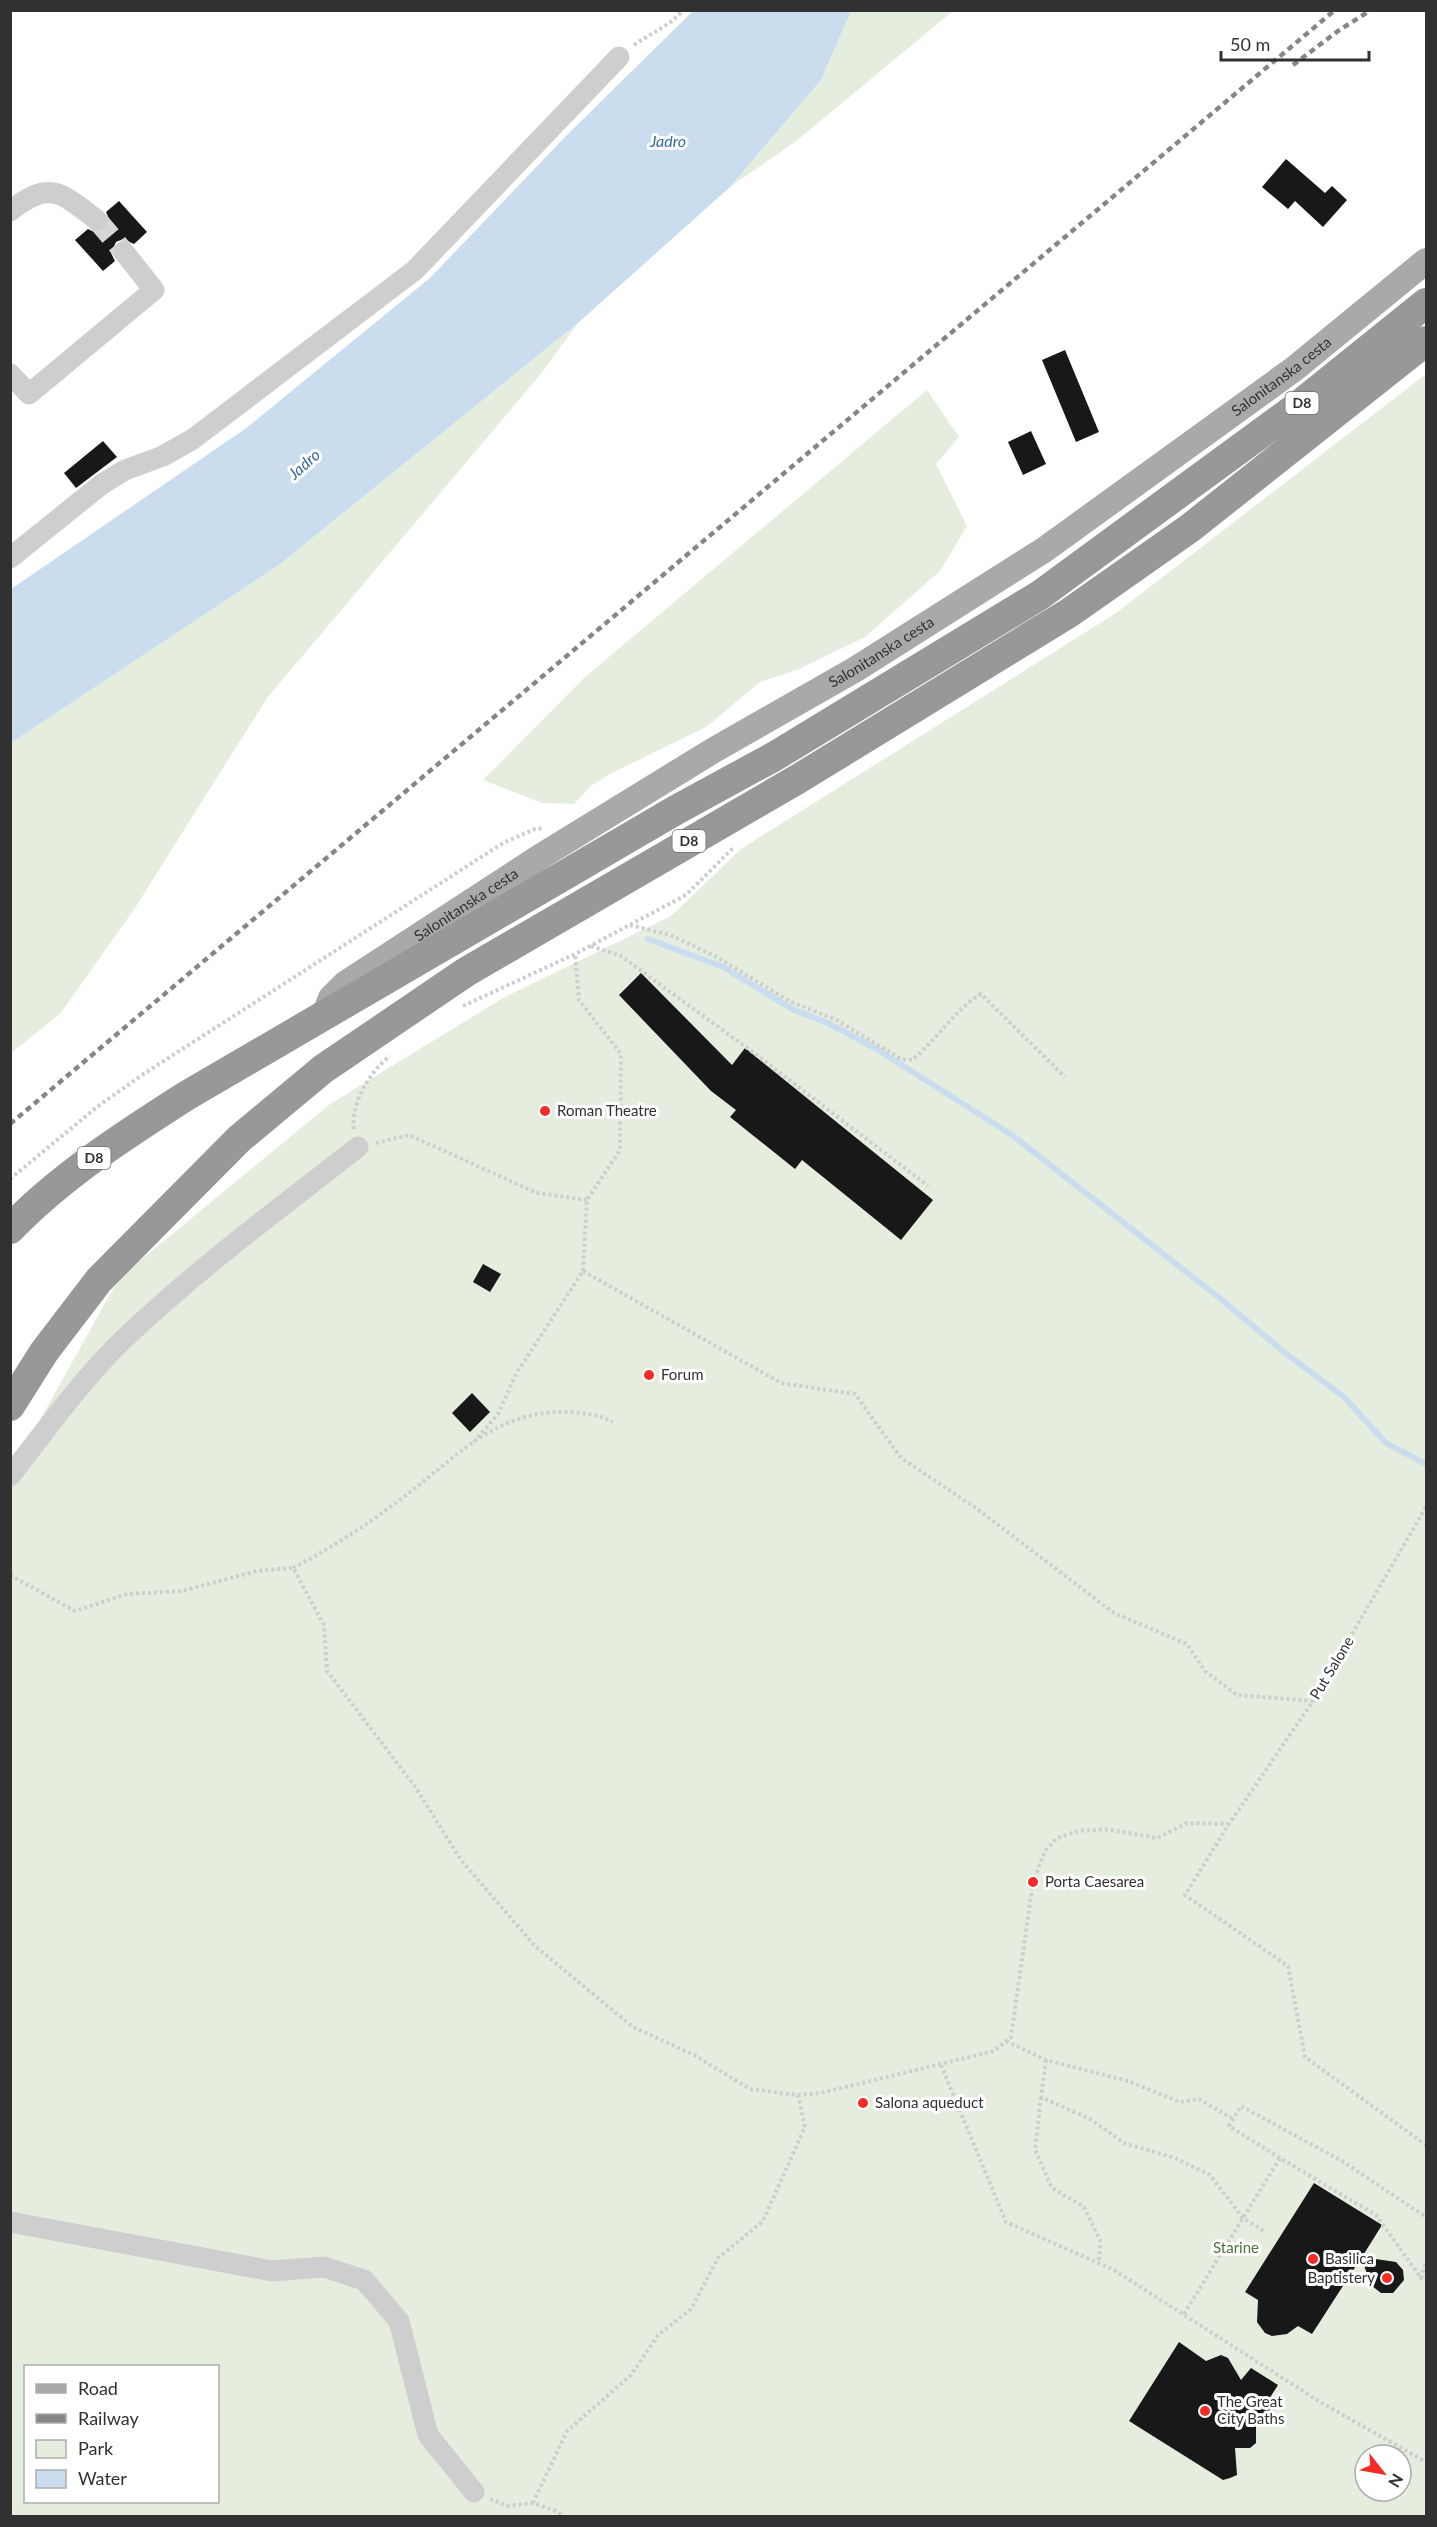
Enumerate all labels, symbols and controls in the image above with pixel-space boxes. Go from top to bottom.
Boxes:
scale bar [1221,24,1370,62]
text: 50 m [1230,33,1270,55]
water label: Jadro [649,131,686,150]
street label: Salonitanska cesta [1227,332,1334,419]
road number: D8 [1286,392,1318,414]
water label: Jadro [283,444,323,483]
street label: Salonitanska cesta [825,612,937,691]
road number: D8 [672,830,706,852]
street label: Salonitanska cesta [410,864,521,945]
place label: Roman Theatre [557,1101,657,1119]
marker: Roman Theatre [538,1104,552,1118]
road number: D8 [78,1147,110,1169]
place label: Forum [661,1365,704,1383]
marker: Forum [642,1368,656,1382]
street label: Put Salone [1305,1633,1357,1702]
place label: Porta Caesarea [1045,1872,1144,1890]
marker: Porta Caesarea [1026,1875,1040,1889]
place label: Salona aqueduct [875,2093,984,2111]
marker: Salona aqueduct [856,2096,870,2110]
park label: Starine [1213,2238,1259,2256]
place label: Basilica [1325,2249,1374,2267]
marker: Basilica [1306,2252,1320,2266]
place label: Baptistery [1307,2268,1375,2286]
marker: Baptistery [1380,2271,1394,2285]
legend [24,2365,219,2503]
text: Road [78,2377,118,2399]
place label: The Great City Baths [1217,2392,1284,2427]
marker: The Great City Baths [1198,2404,1212,2418]
text: Railway [78,2407,139,2429]
text: Park [78,2437,114,2459]
north arrow [1353,2443,1413,2503]
text: Water [78,2467,127,2489]
text: N [1385,2471,1408,2491]

